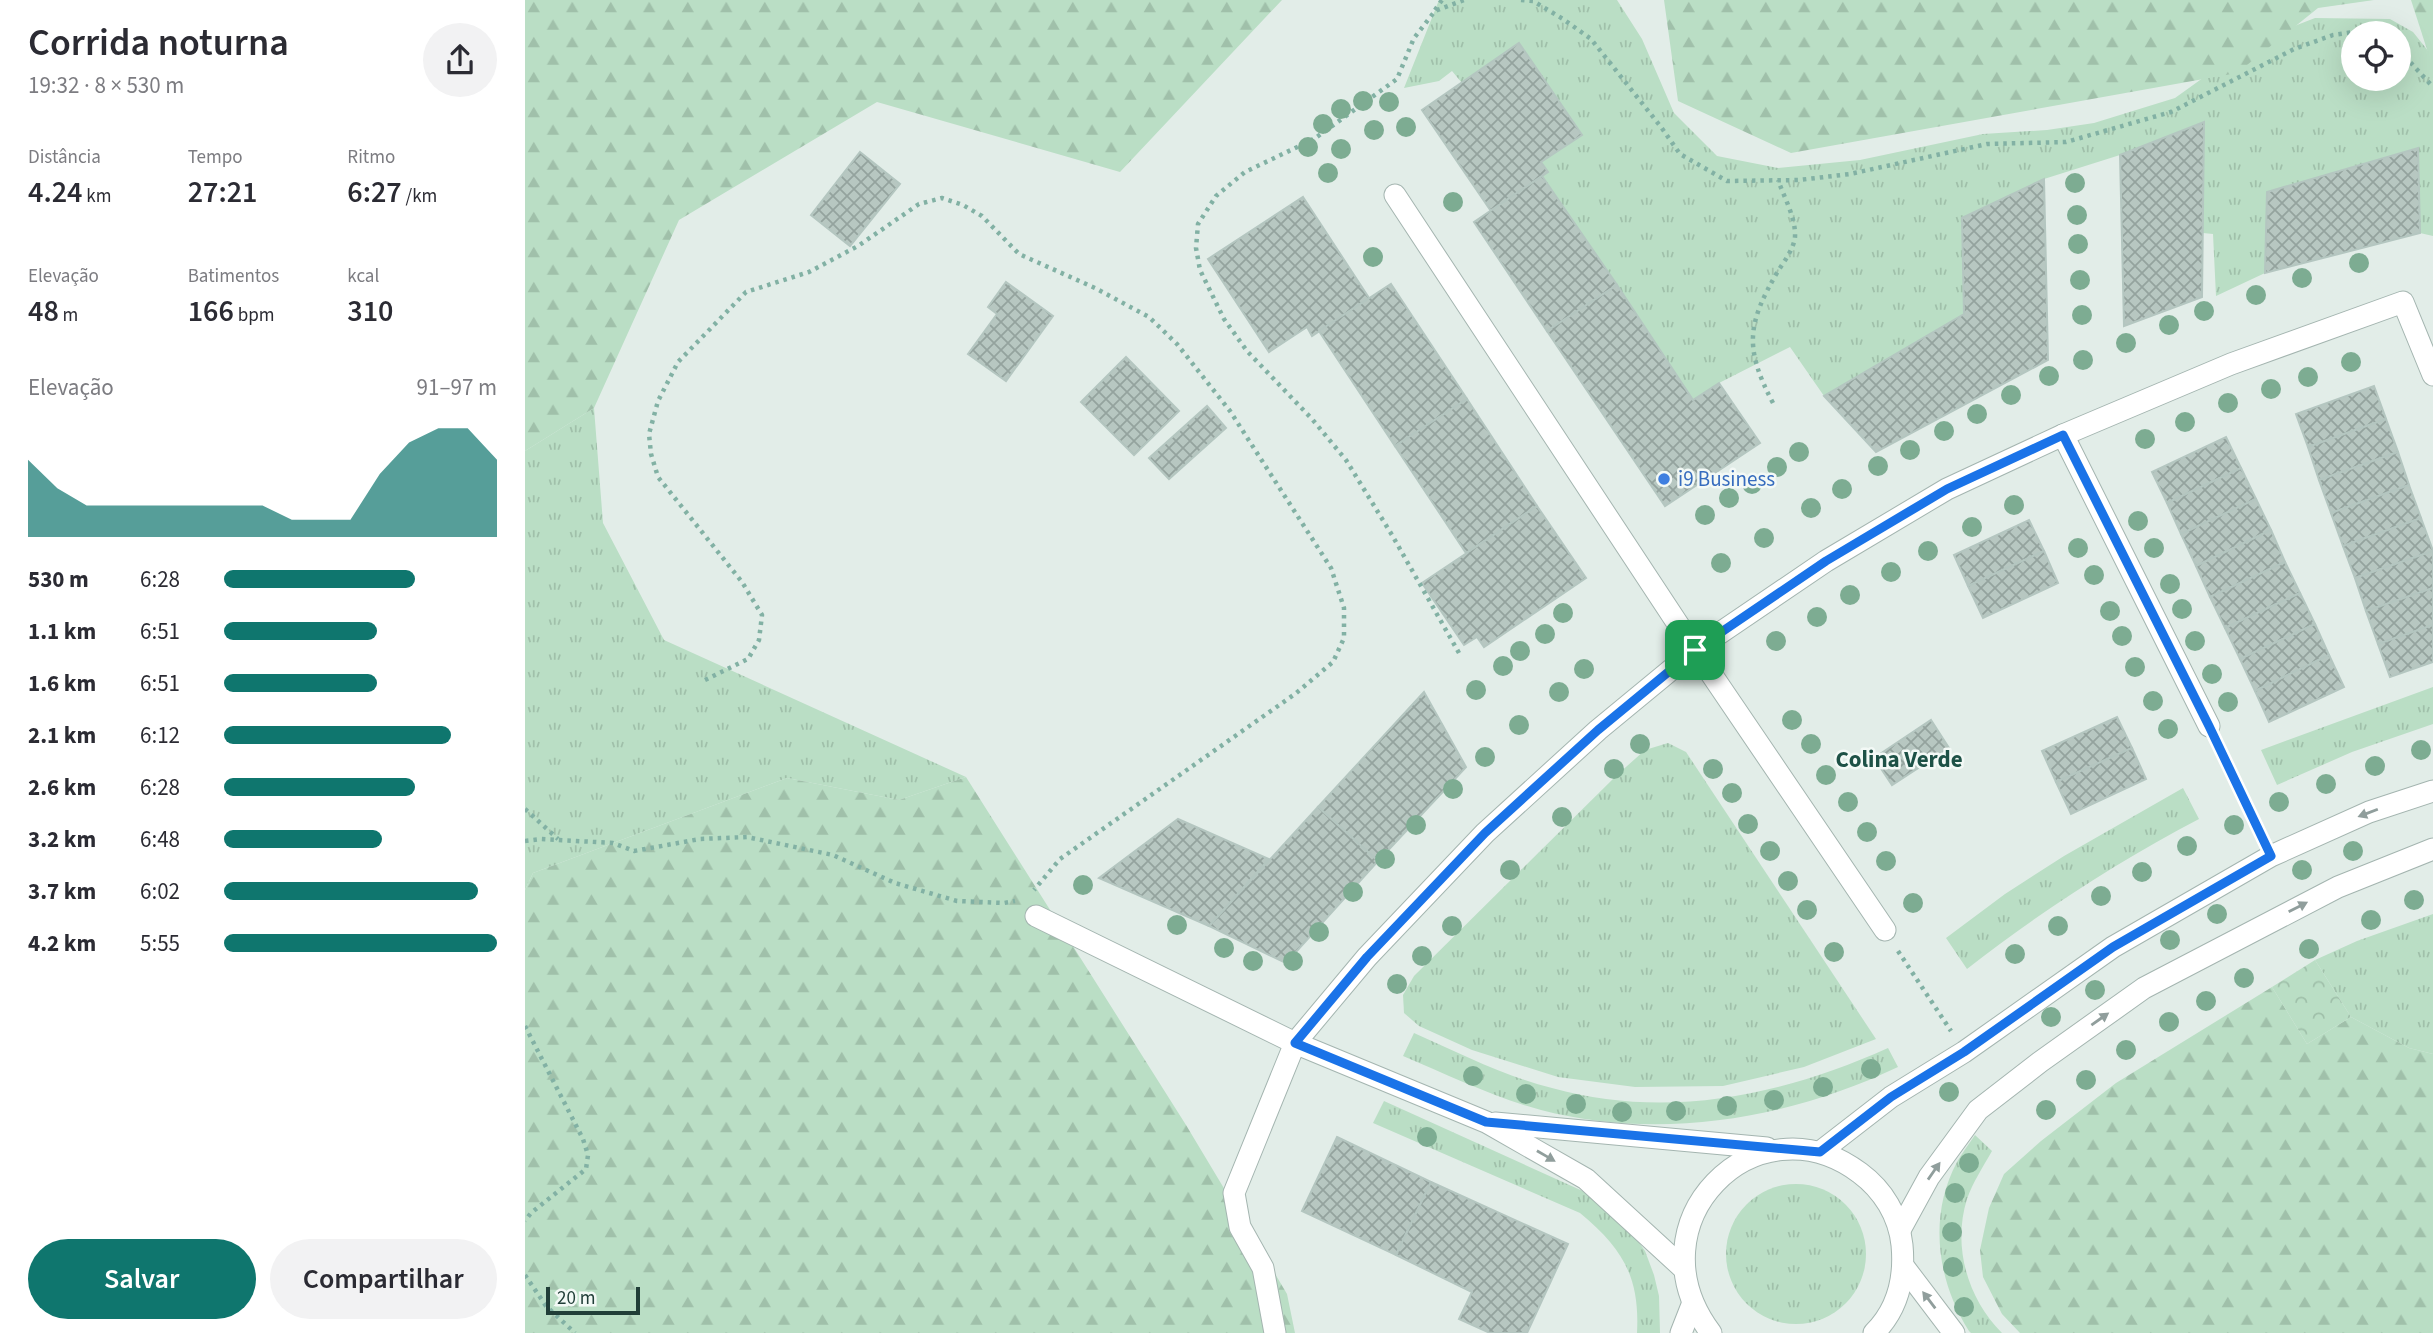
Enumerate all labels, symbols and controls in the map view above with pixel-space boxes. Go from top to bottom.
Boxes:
text: Corrida noturna [28,16,289,70]
map controls [2341,21,2411,91]
button: locate [2341,21,2411,91]
button: share [423,23,497,97]
text: 19:32 · 8 × 530 m [28,69,184,102]
text: Distância [28,144,101,171]
text: Tempo [188,144,243,171]
text: Ritmo [347,144,395,171]
text: 4.24 [28,171,82,214]
text: 27:21 [188,171,257,214]
text: 6:27 [347,171,402,214]
text: km [82,183,111,210]
text: /km [402,183,437,210]
text: Elevação [28,263,99,290]
text: Batimentos [188,263,279,290]
text: kcal [347,263,379,290]
text: 48 [28,290,59,333]
text: 166 [188,290,234,333]
text: 310 [347,290,394,333]
text: m [59,302,78,329]
text: bpm [234,302,274,329]
text: Elevação [28,371,114,404]
text: 91–97 m [417,371,497,404]
place label: i9 Business [1678,464,1775,494]
marker: i9 Business [1656,471,1672,487]
text: 530 m [28,563,89,596]
text: 6:28 [140,563,180,596]
text: 1.1 km [28,615,96,648]
text: 6:51 [140,615,180,648]
pin [1665,620,1725,680]
icon: arrive [1676,631,1714,669]
text: 1.6 km [28,667,96,700]
text: 6:51 [140,667,180,700]
text: 2.1 km [28,719,96,752]
text: 6:12 [140,719,180,752]
district label: Colina Verde [1835,743,1963,776]
text: 2.6 km [28,771,96,804]
text: 6:28 [140,771,180,804]
one-way arrow [2358,807,2379,818]
text: 3.2 km [28,823,96,856]
text: 6:48 [140,823,180,856]
text: 3.7 km [28,875,96,908]
text: 6:02 [140,875,180,908]
one-way arrow [2288,902,2308,913]
text: 4.2 km [28,927,96,960]
text: 5:55 [140,927,180,960]
one-way arrow [2091,1012,2109,1026]
one-way arrow [1536,1150,1555,1162]
one-way arrow [1927,1162,1941,1180]
button: Salvar [28,1239,256,1319]
button: Compartilhar [270,1239,497,1319]
scale bar [546,1284,641,1316]
text: 20 m [557,1285,595,1312]
one-way arrow [1922,1291,1936,1309]

